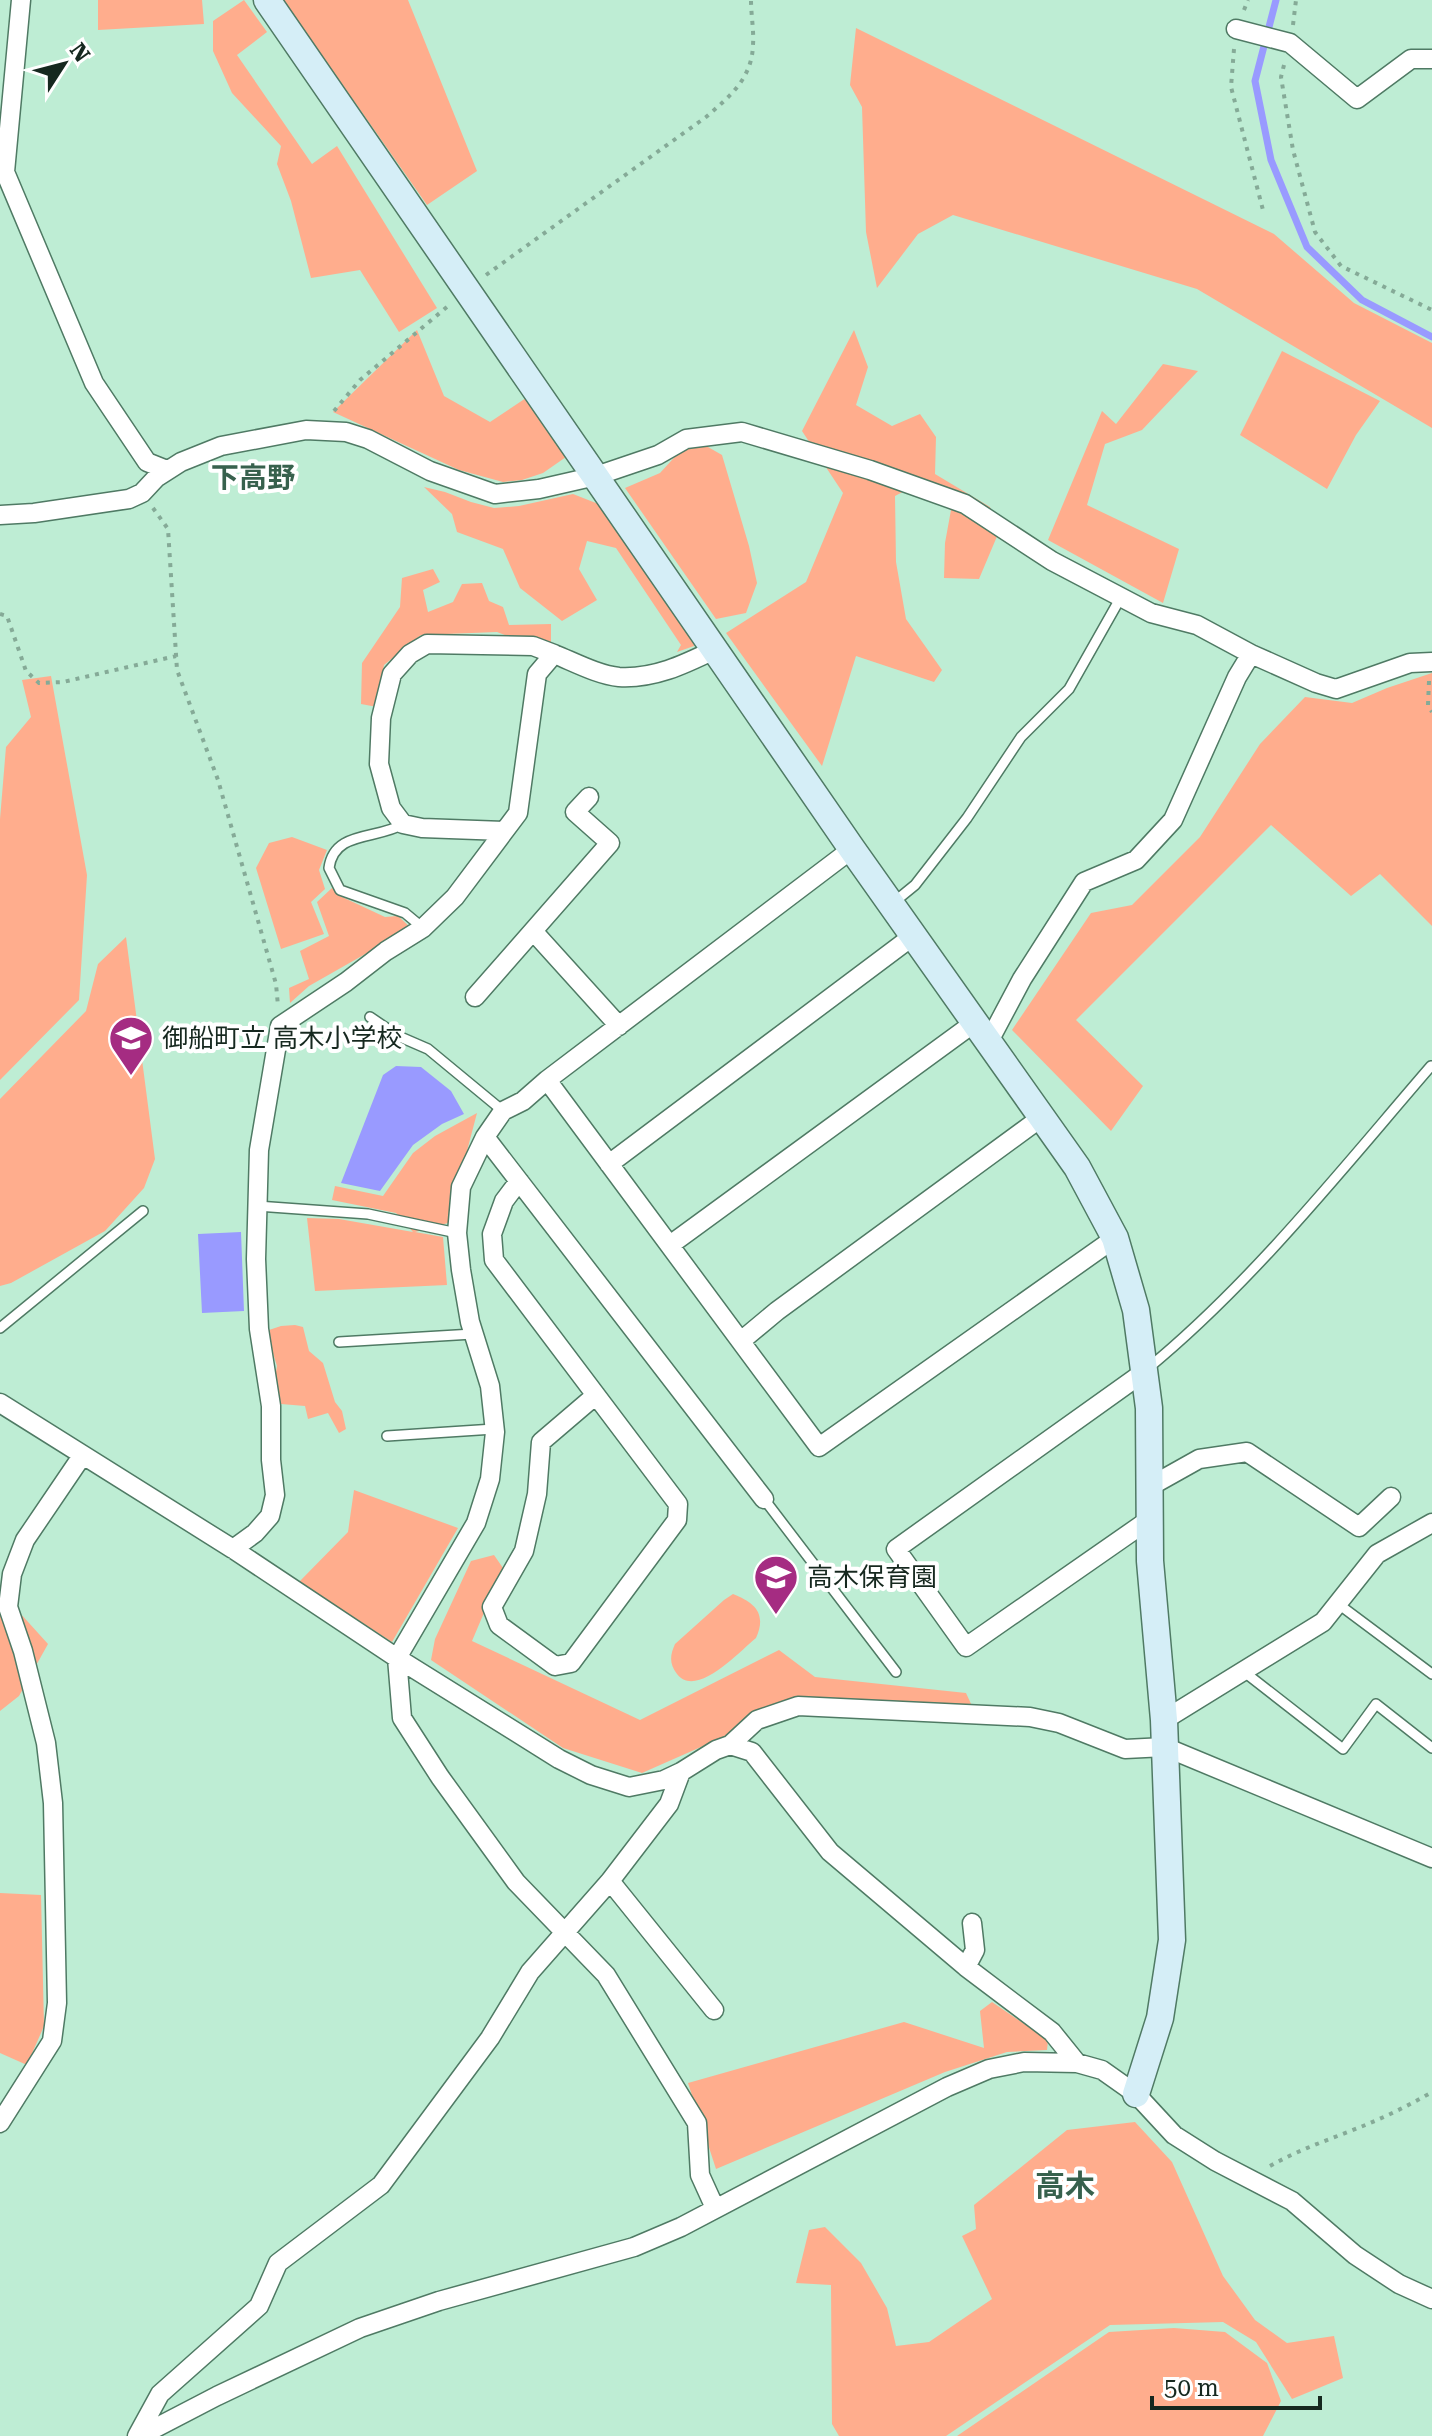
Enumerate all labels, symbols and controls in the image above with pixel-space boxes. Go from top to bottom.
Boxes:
north arrow [24,24,104,104]
text: N [65,38,95,67]
district label: 下高野 [211,461,295,494]
school or university icon: 御船町立 高木小学校 [107,1014,155,1077]
place label: 御船町立 高木小学校 [162,1023,403,1053]
school or university icon: 高木保育園 [752,1553,800,1616]
place label: 高木保育園 [807,1562,937,1592]
district label: 高木 [1035,2168,1095,2203]
scale bar [1152,2360,1320,2410]
text: 50 m [1164,2374,1219,2402]

